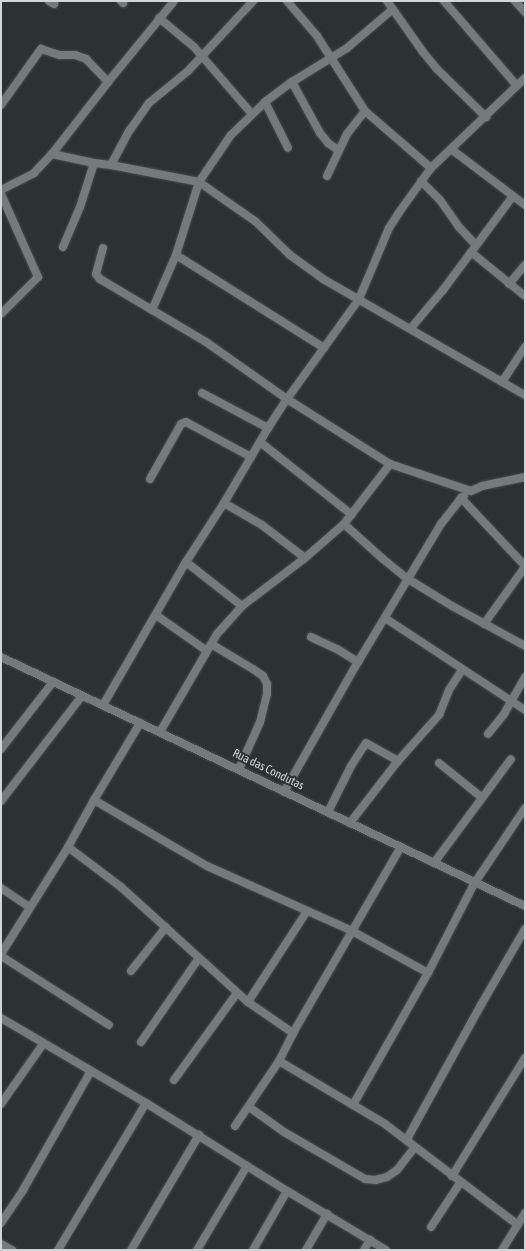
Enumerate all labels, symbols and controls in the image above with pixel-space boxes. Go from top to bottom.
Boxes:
street label: Rua das Condutas [230,746,306,794]

